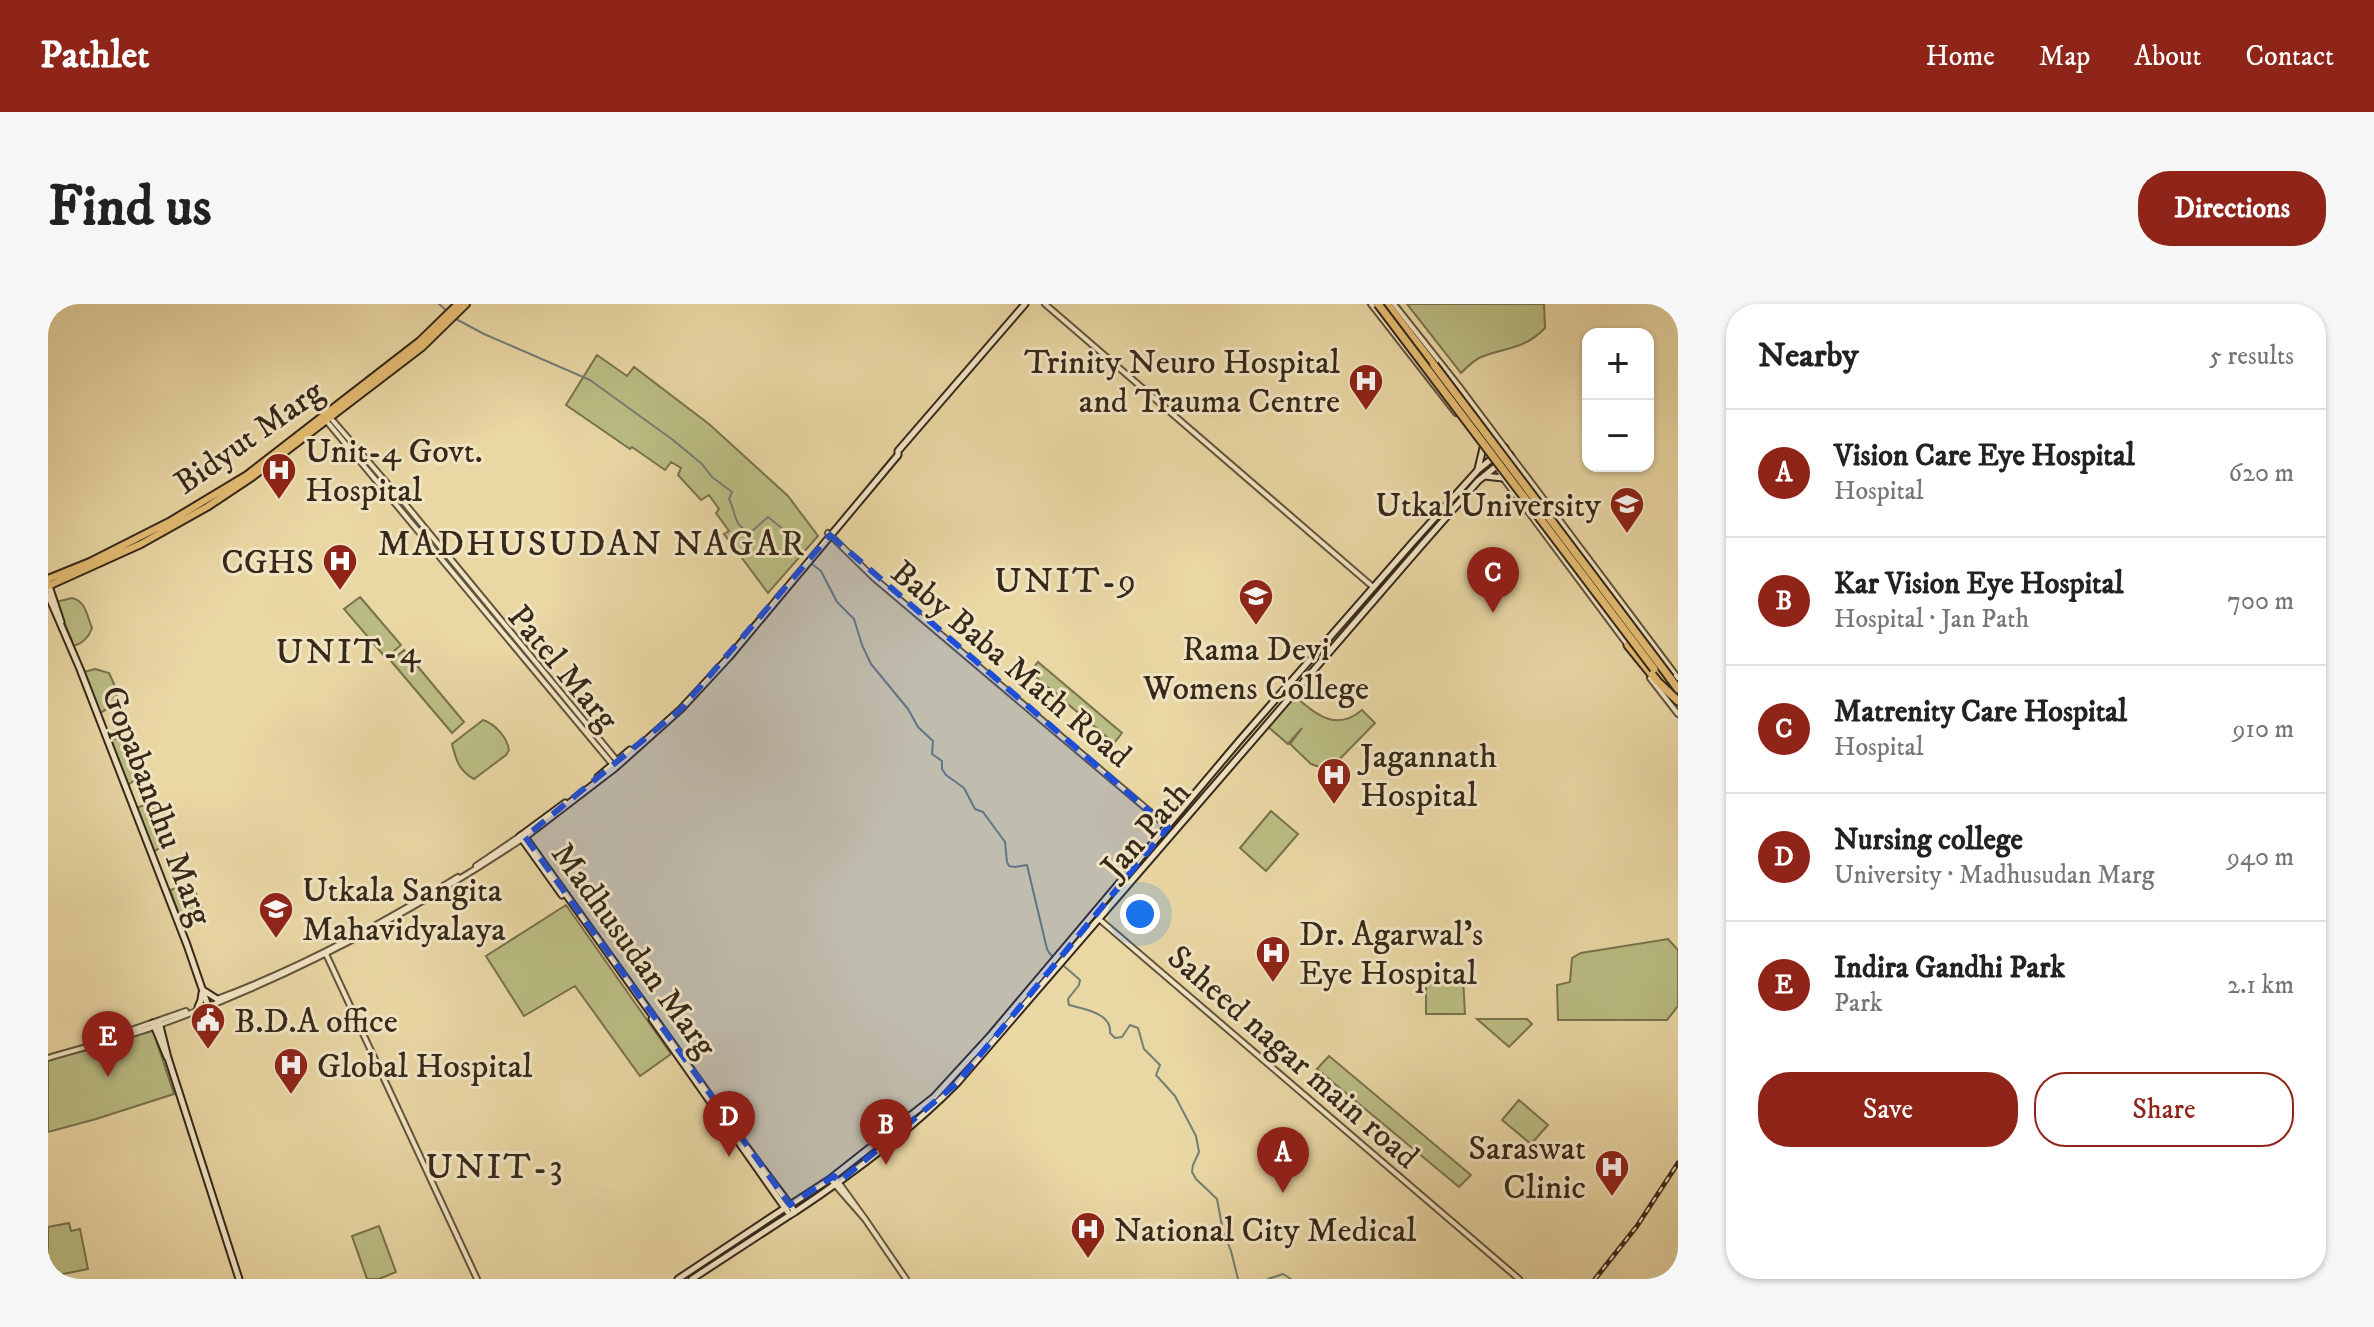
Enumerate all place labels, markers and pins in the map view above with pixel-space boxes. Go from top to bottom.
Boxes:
place label: Trinity Neuro Hospital and Trauma Centre [1024,342,1341,423]
hospital icon: Trinity Neuro Hospital and Trauma Centre [1347,362,1385,412]
place label: Unit-4 Govt. Hospital [305,431,483,512]
hospital icon: Unit-4 Govt. Hospital [260,451,298,501]
place label: Utkal University [1375,485,1602,527]
school or university icon: Utkal University [1608,485,1646,535]
place label: CGHS [221,542,314,584]
hospital icon: CGHS [321,542,359,592]
pin: C [1467,547,1519,613]
school or university icon: Rama Devi Womens College [1237,577,1275,627]
place label: Rama Devi Womens College [1142,629,1369,710]
place label: Jagannath Hospital [1357,736,1497,817]
hospital icon: Jagannath Hospital [1315,756,1353,806]
place label: Utkala Sangita Mahavidyalaya [302,870,506,951]
school or university icon: Utkala Sangita Mahavidyalaya [257,890,295,940]
place label: Dr. Agarwal's Eye Hospital [1299,914,1483,995]
hospital icon: Dr. Agarwal's Eye Hospital [1254,934,1292,984]
public building icon: B.D.A office [189,1001,227,1051]
place label: B.D.A office [234,1001,398,1043]
pin: E [82,1011,134,1077]
hospital icon: Global Hospital [272,1046,310,1096]
place label: Global Hospital [317,1046,533,1088]
pin: D [703,1091,755,1157]
pin: B [860,1099,912,1165]
pin: A [1257,1127,1309,1193]
place label: Saraswat Clinic [1468,1128,1586,1209]
hospital icon: Saraswat Clinic [1593,1148,1631,1198]
hospital icon: National City Medical [1069,1210,1107,1260]
place label: National City Medical [1114,1210,1417,1252]

